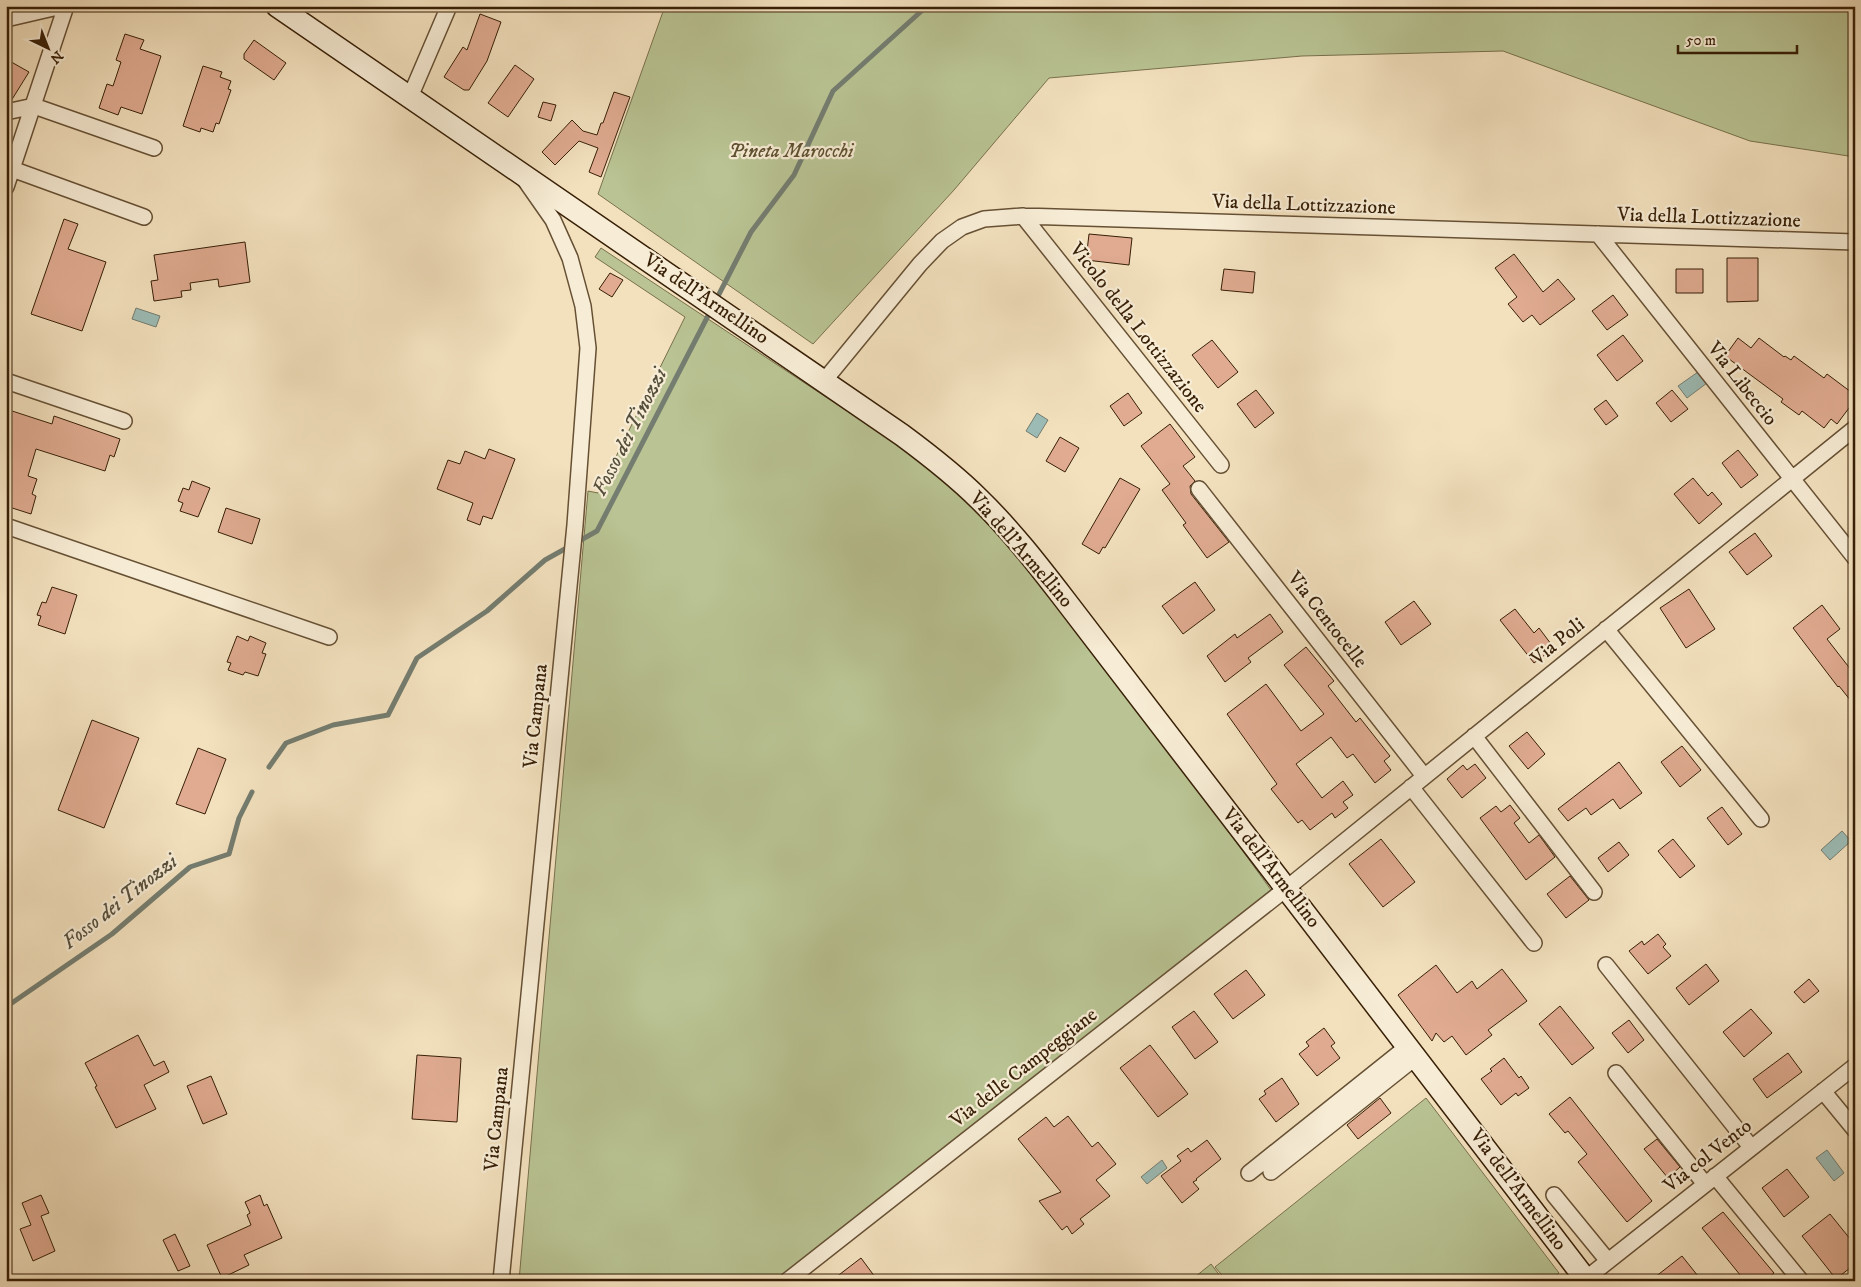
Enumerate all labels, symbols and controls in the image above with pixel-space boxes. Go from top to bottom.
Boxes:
north arrow [22,22,72,72]
scale bar [1678,22,1797,54]
text: 50 m [1686,31,1716,50]
text: N [45,46,67,68]
park label: Pineta Marocchi [729,139,855,164]
street label: Via della Lottizzazione [1211,189,1396,221]
street label: Via della Lottizzazione [1616,202,1801,234]
street label: Vicolo della Lottizzazione [1063,237,1212,418]
street label: Via dell'Armellino [638,247,773,350]
street label: Via Libeccio [1701,336,1783,431]
water label: Fosso dei Tinozzi [587,363,674,500]
street label: Via dell'Armellino [963,486,1078,613]
street label: Via Centocelle [1281,566,1372,673]
street label: Via Poli [1525,613,1590,672]
street label: Via Campana [518,662,554,770]
street label: Via dell'Armellino [1216,802,1326,933]
water label: Fosso dei Tinozzi [57,848,184,955]
street label: Via delle Campeggiane [945,1003,1103,1134]
street label: Via Campana [479,1065,515,1173]
street label: Via col Vento [1658,1114,1757,1199]
street label: Via dell'Armellino [1464,1123,1572,1256]

